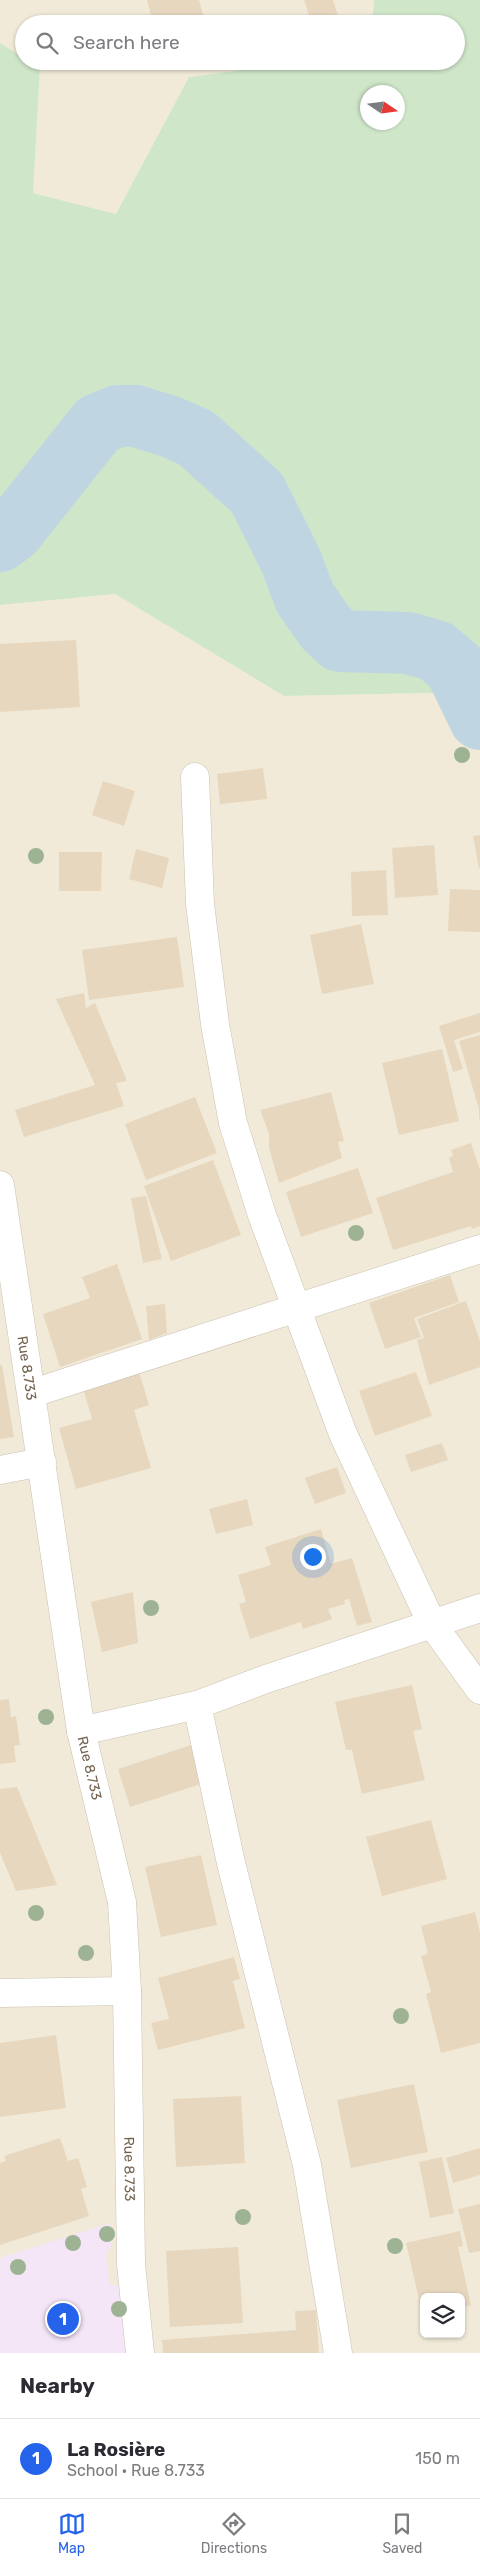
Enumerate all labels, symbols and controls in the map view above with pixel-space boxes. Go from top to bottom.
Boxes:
search box [15,15,465,70]
icon: search [33,29,61,57]
text: Search here [73,31,180,54]
north arrow [360,85,405,130]
street label: Rue 8.733 [13,1335,40,1401]
your location [300,1544,326,1570]
street label: Rue 8.733 [74,1735,105,1802]
street label: Rue 8.733 [120,2136,138,2202]
map controls [420,2293,465,2338]
button: layers [420,2293,465,2338]
pin: 1 [47,2300,79,2338]
text: Nearby [20,2373,95,2398]
text: La Rosière [67,2438,165,2461]
text: 1 [32,2449,40,2468]
text: 150 m [415,2449,460,2468]
text: School · Rue 8.733 [67,2461,205,2480]
tab: Map [58,2510,86,2557]
tab: Directions [201,2510,267,2557]
tab: Saved [382,2510,422,2557]

